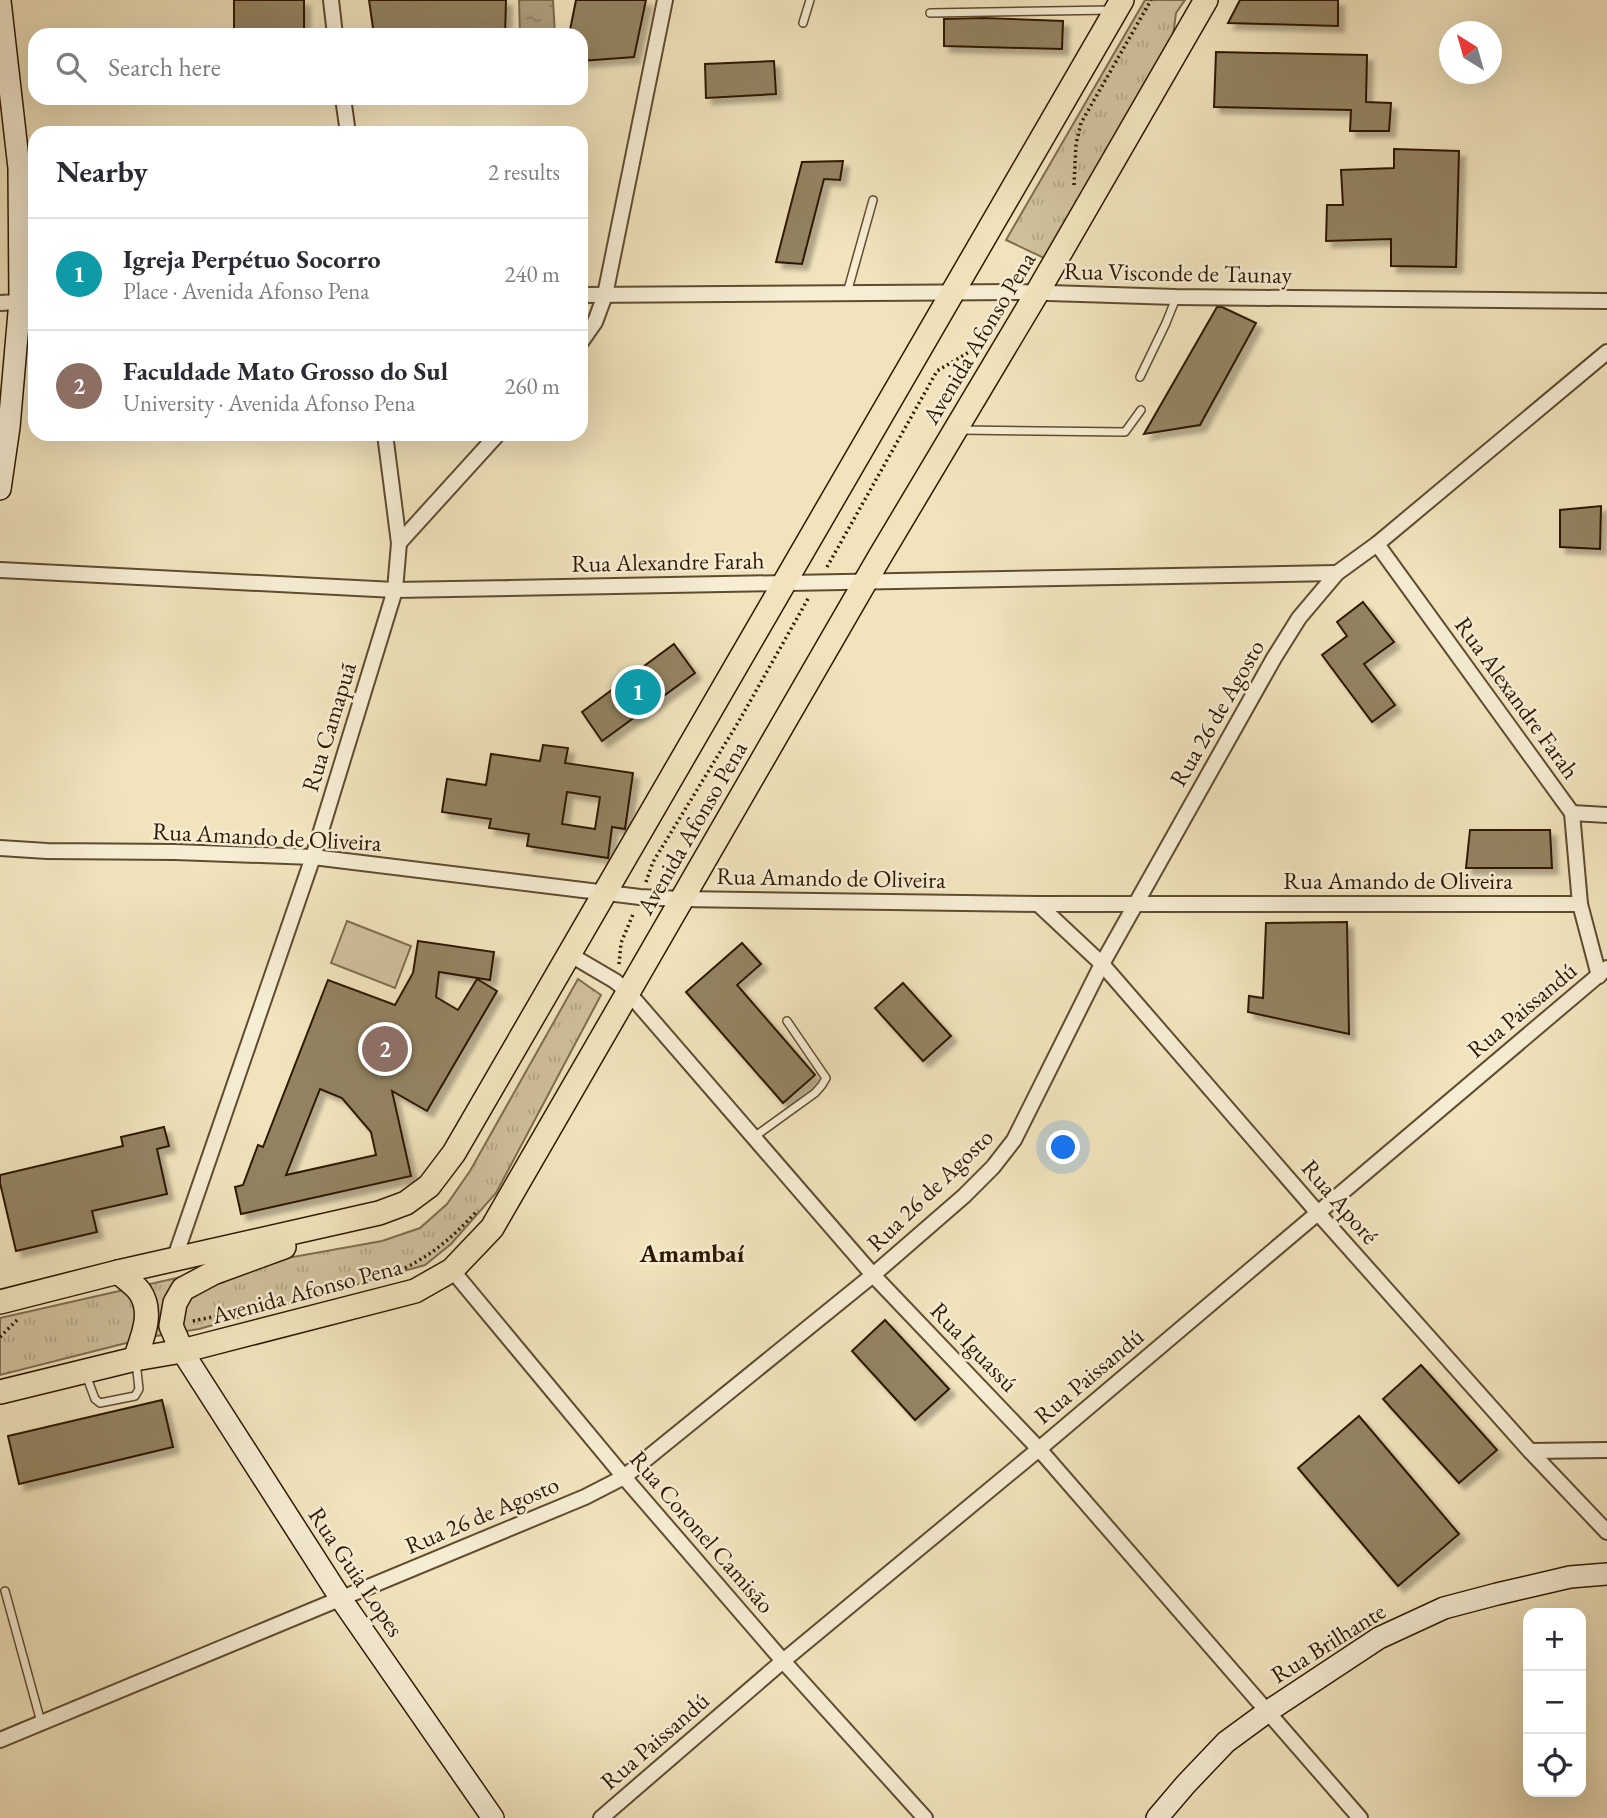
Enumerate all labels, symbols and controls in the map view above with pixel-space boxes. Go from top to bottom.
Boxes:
north arrow [1439,21,1502,84]
search box [28,28,588,105]
icon: search [52,48,90,86]
text: Search here [108,50,221,84]
text: Nearby [56,152,148,191]
text: 2 results [488,157,560,187]
text: Igreja Perpétuo Socorro [123,242,381,276]
street label: Avenida Afonso Pena [914,246,1042,430]
street label: Rua Visconde de Taunay [1064,255,1293,290]
text: 1 [73,259,85,289]
text: 240 m [504,259,560,289]
text: Place · Avenida Afonso Pena [123,276,369,306]
text: Faculdade Mato Grosso do Sul [123,354,448,388]
text: 2 [73,371,85,401]
text: 260 m [504,371,560,401]
text: University · Avenida Afonso Pena [123,388,415,418]
street label: Rua Alexandre Farah [571,544,765,579]
street label: Rua Alexandre Farah [1448,610,1587,785]
street label: Rua 26 de Agosto [1162,634,1271,792]
street label: Rua Camapuã [294,658,363,795]
pin: 1 [615,666,661,718]
street label: Avenida Afonso Pena [629,735,754,921]
street label: Rua Amando de Oliveira [152,815,383,858]
street label: Rua Amando de Oliveira [716,860,946,895]
street label: Rua Amando de Oliveira [1283,865,1513,896]
street label: Rua Paissandú [1460,954,1583,1065]
pin: 2 [362,1023,408,1075]
street label: Rua 26 de Agosto [860,1121,1000,1258]
your location [1046,1130,1080,1164]
street label: Rua Aporé [1295,1153,1386,1251]
district label: Amambaí [639,1236,745,1270]
street label: Avenida Afonso Pena [207,1250,406,1331]
street label: Rua Iguassú [924,1295,1025,1398]
street label: Rua Paissandú [1027,1320,1150,1431]
street label: Rua Coronel Camisão [623,1444,782,1620]
street label: Rua 26 de Agosto [400,1468,564,1561]
street label: Rua Guia Lopes [302,1501,411,1643]
street label: Rua Brilhante [1265,1595,1391,1690]
map controls [1523,1608,1586,1797]
button: + [1523,1608,1586,1671]
button: − [1523,1671,1586,1734]
street label: Rua Paissandú [594,1685,716,1796]
button: locate [1523,1734,1586,1797]

